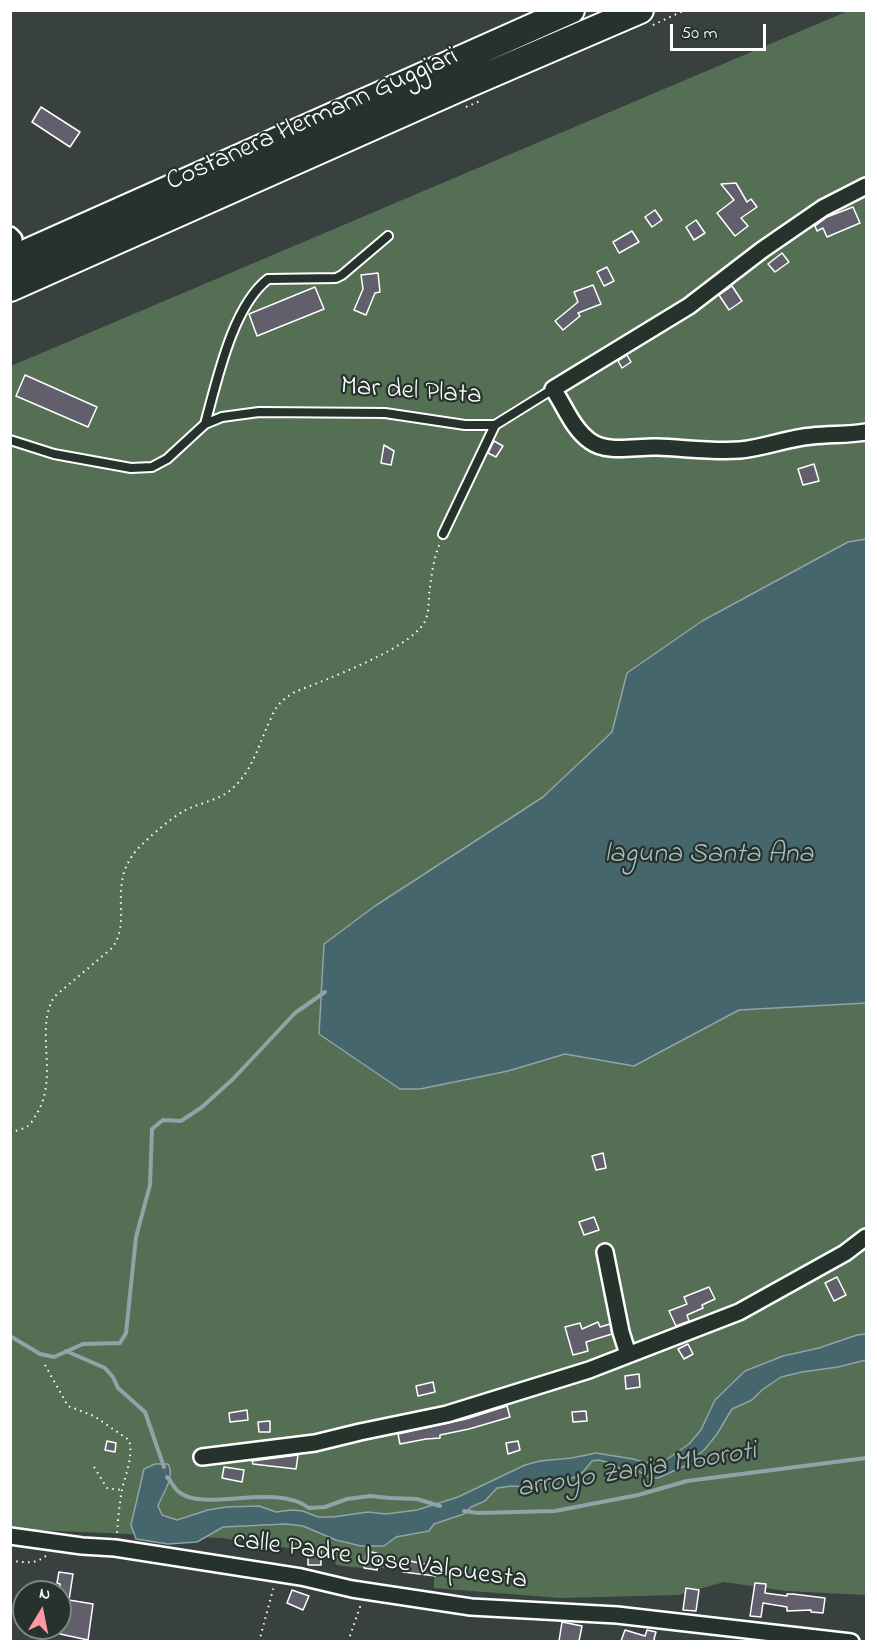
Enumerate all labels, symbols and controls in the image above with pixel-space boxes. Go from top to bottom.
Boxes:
scale bar [673,12,769,50]
text: 50 m [681,21,718,47]
street label: Costanera Hermann Guggiari [162,42,464,200]
street label: Mar del Plata [339,372,483,414]
water label: laguna Santa Ana [605,839,813,873]
water label: arroyo Zanja Mboroti [515,1437,759,1507]
street label: calle Padre Jose Valpuesta [231,1525,529,1599]
north arrow [12,1580,72,1640]
text: N [37,1581,52,1607]

